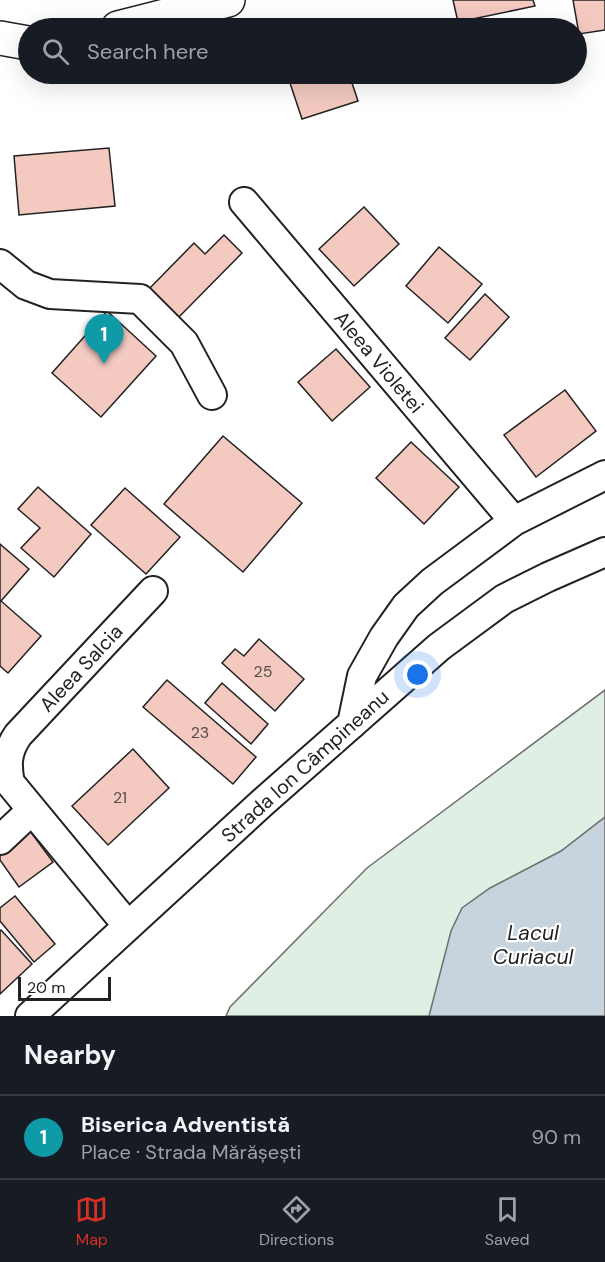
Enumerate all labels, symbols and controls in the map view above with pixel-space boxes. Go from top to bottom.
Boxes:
search box [18,18,587,84]
icon: search [39,35,72,68]
text: Search here [87,37,208,66]
street label: Aleea Violetei [329,305,429,419]
pin: 1 [84,314,124,364]
street label: Aleea Salcia [34,619,128,717]
your location [403,660,432,689]
house number: 25 [254,661,272,682]
street label: Strada Ion Câmpineanu [216,684,394,848]
house number: 23 [191,722,209,743]
house number: 21 [113,787,127,808]
water label: Lacul Curiacul [493,919,574,971]
scale bar [18,974,111,1002]
text: 20 m [27,977,66,998]
text: Nearby [24,1038,116,1072]
text: Biserica Adventistă [81,1110,290,1139]
text: 1 [40,1124,47,1150]
text: 90 m [532,1124,581,1150]
text: Place · Strada Mărășești [81,1139,301,1165]
tab: Map [75,1193,108,1250]
tab: Directions [259,1193,334,1250]
tab: Saved [485,1193,530,1250]

